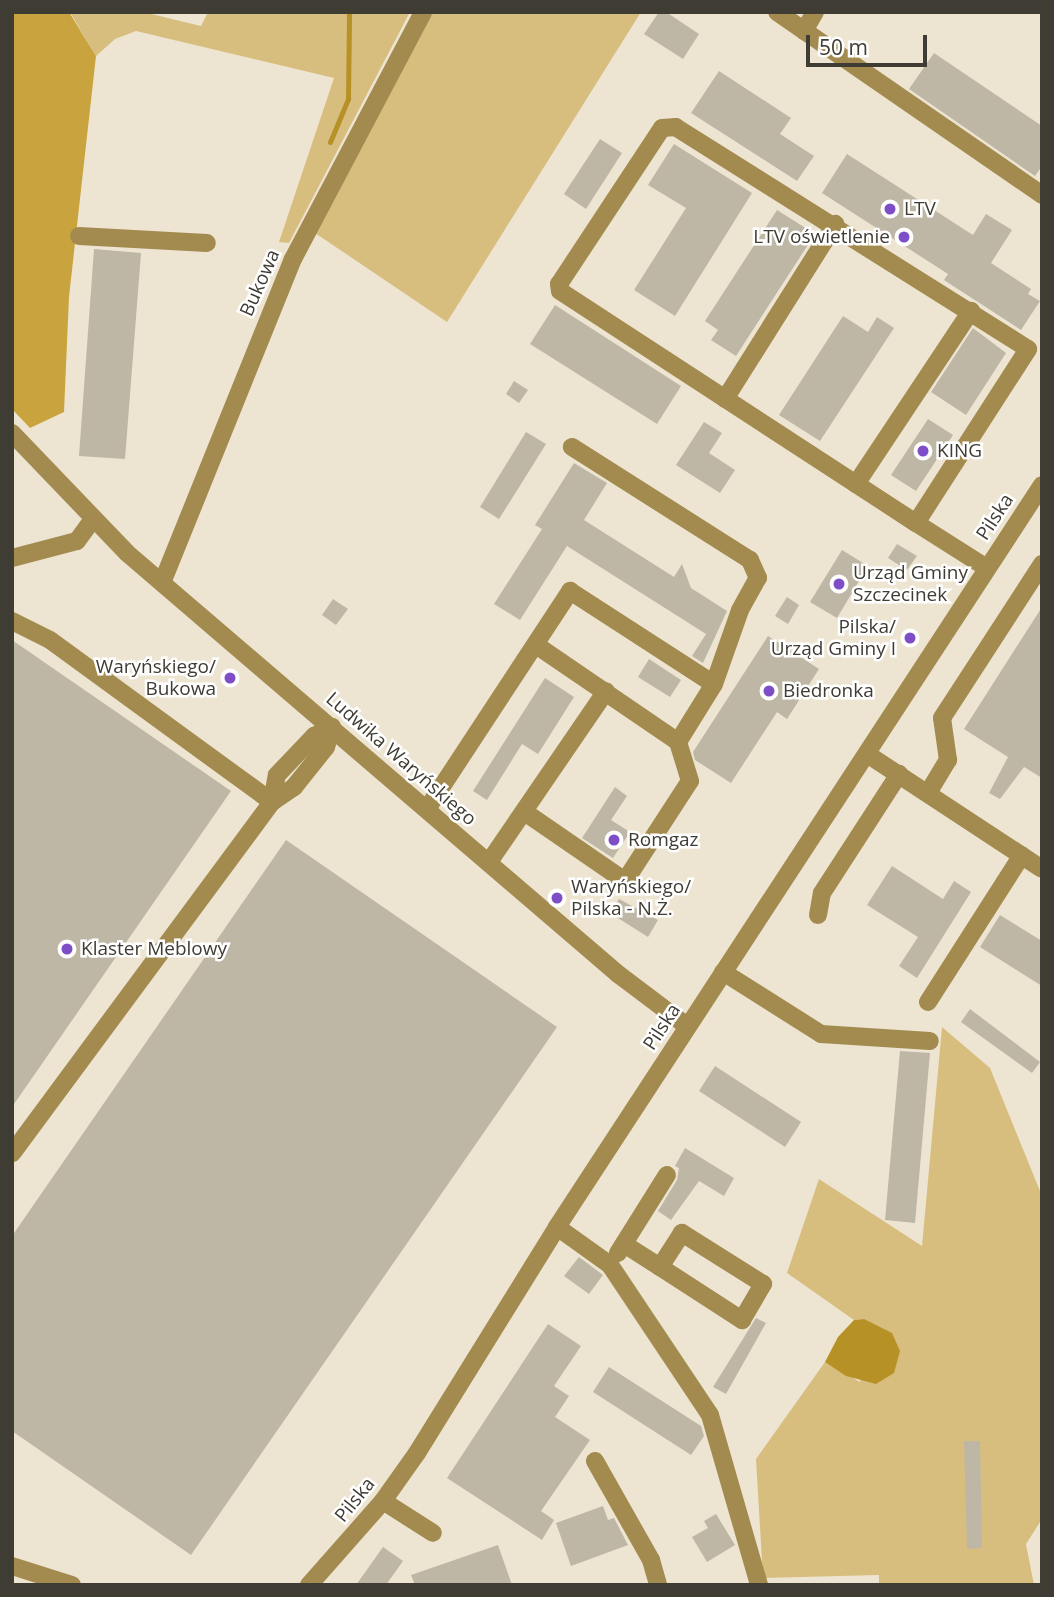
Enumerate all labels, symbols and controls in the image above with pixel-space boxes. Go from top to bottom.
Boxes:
scale bar [809,21,930,65]
text: 50 m [819,33,868,61]
place label: LTV [904,198,936,220]
marker: LTV [882,201,898,217]
place label: LTV oświetlenie [753,226,890,248]
marker: LTV oświetlenie [896,229,912,245]
street label: Bukowa [235,246,285,320]
place label: KING [937,440,982,462]
marker: KING [915,443,931,459]
street label: Pilska [972,490,1018,544]
place label: Urząd Gminy Szczecinek [853,562,968,606]
marker: Urząd Gminy Szczecinek [831,576,847,592]
place label: Pilska/ Urząd Gminy I [771,616,896,660]
marker: Pilska/ Urząd Gminy I [902,630,918,646]
place label: Waryńskiego/ Bukowa [96,656,216,700]
marker: Waryńskiego/ Bukowa [222,670,238,686]
place label: Biedronka [783,680,874,702]
marker: Biedronka [761,683,777,699]
street label: Ludwika Waryńskiego [321,688,481,830]
place label: Romgaz [628,829,699,851]
marker: Romgaz [606,832,622,848]
place label: Waryńskiego/ Pilska - N.Ż. [571,876,691,920]
marker: Waryńskiego/ Pilska - N.Ż. [549,890,565,906]
place label: Klaster Meblowy [81,938,227,960]
marker: Klaster Meblowy [59,941,75,957]
street label: Pilska [639,1000,685,1054]
street label: Pilska [330,1473,380,1527]

